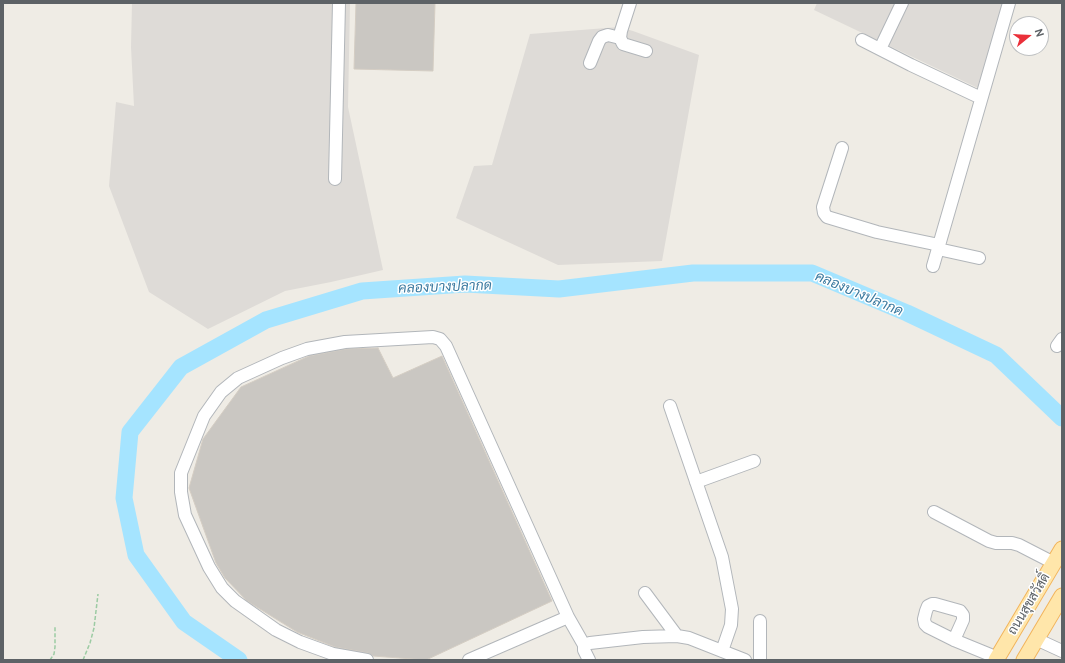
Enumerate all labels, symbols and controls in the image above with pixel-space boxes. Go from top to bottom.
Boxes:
north arrow [1009,16,1049,56]
text: N [1032,27,1047,38]
water label: คลองบางปลากด [813,268,905,320]
water label: คลองบางปลากด [398,277,492,297]
street label: ถนนสุขสวัสดิ์ [1005,570,1053,638]

